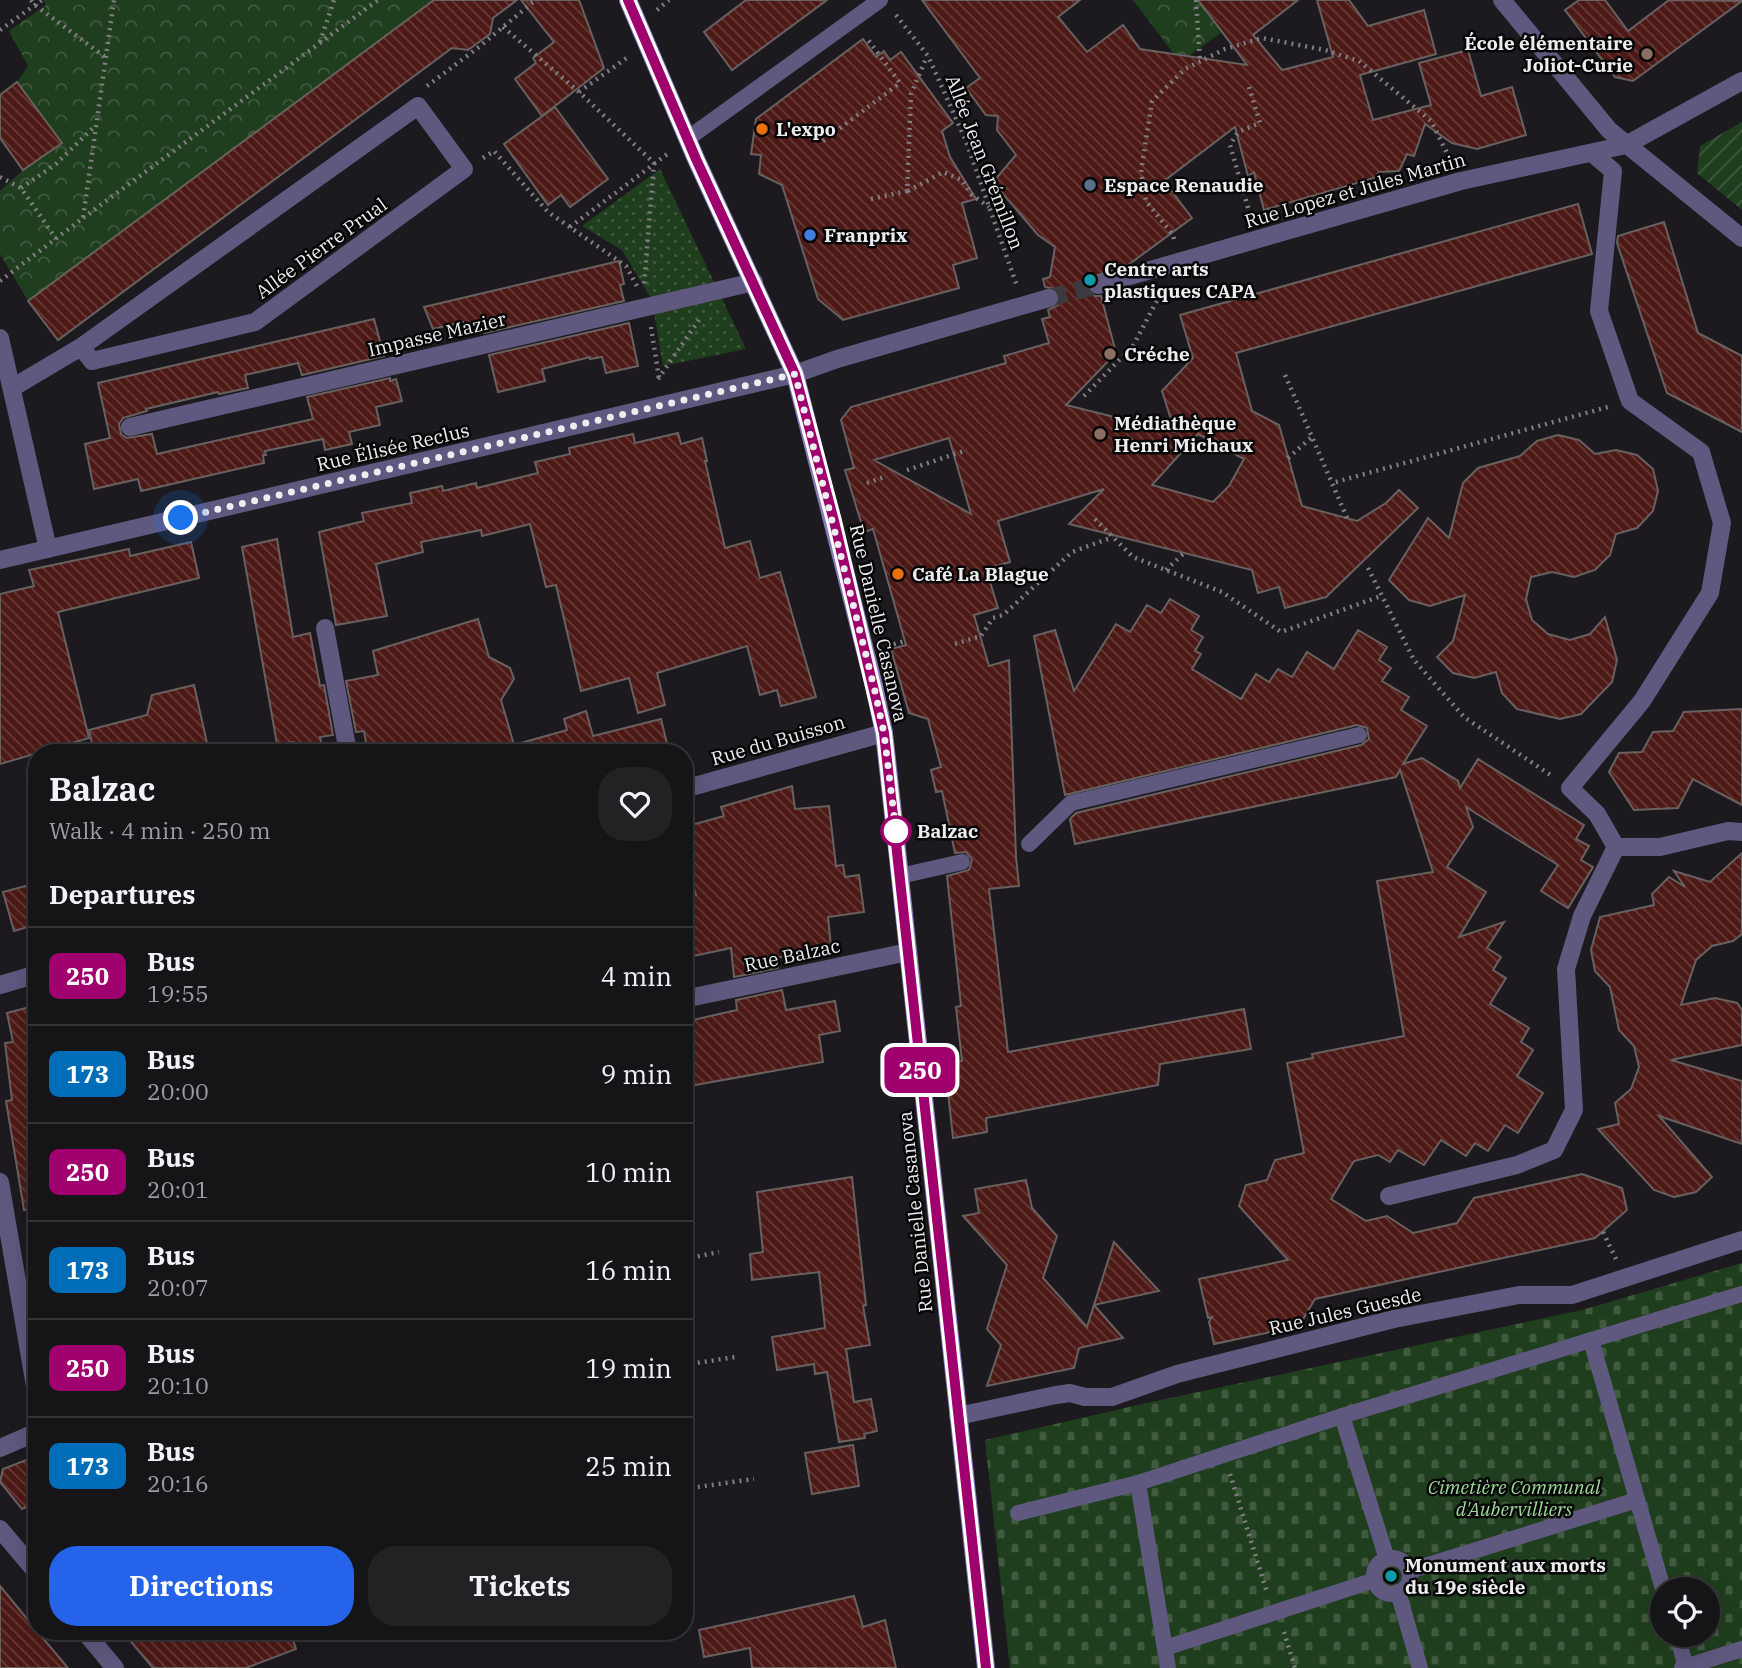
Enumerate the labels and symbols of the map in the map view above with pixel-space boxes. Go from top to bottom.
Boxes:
place label: École élémentaire Joliot-Curie [1464,31,1633,77]
marker: École élémentaire Joliot-Curie [1639,46,1655,62]
street label: Allée Jean Grémillon [941,71,1029,253]
place label: L'expo [776,117,836,141]
marker: L'expo [754,121,770,137]
street label: Rue Lopez et Jules Martin [1242,147,1468,233]
place label: Espace Renaudie [1104,173,1264,197]
marker: Espace Renaudie [1082,177,1098,193]
street label: Allée Pierre Prual [251,192,392,304]
place label: Franprix [824,223,907,247]
marker: Franprix [802,227,818,243]
place label: Centre arts plastiques CAPA [1104,257,1257,303]
marker: Centre arts plastiques CAPA [1082,272,1098,288]
street label: Impasse Mazier [366,306,509,362]
place label: Créche [1124,342,1190,366]
marker: Créche [1102,346,1118,362]
place label: Médiathèque Henri Michaux [1114,411,1253,457]
street label: Rue Élisée Reclus [314,418,472,476]
marker: Médiathèque Henri Michaux [1092,426,1108,442]
your location [163,500,198,535]
street label: Rue Danielle Casanova [845,522,913,724]
place label: Café La Blague [912,562,1049,586]
marker: Café La Blague [890,566,906,582]
street label: Rue du Buisson [708,709,848,771]
marker: Balzac [881,816,911,846]
place label: Balzac [917,819,978,843]
street label: Rue Balzac [742,933,842,977]
line badge: 250 [880,1047,960,1093]
street label: Rue Danielle Casanova [892,1110,938,1314]
street label: Rue Jules Guesde [1266,1282,1424,1340]
park label: Cimetière Communal d'Aubervilliers [1428,1475,1601,1521]
place label: Monument aux morts du 19e siècle [1405,1553,1606,1599]
marker: Monument aux morts du 19e siècle [1383,1568,1399,1584]

